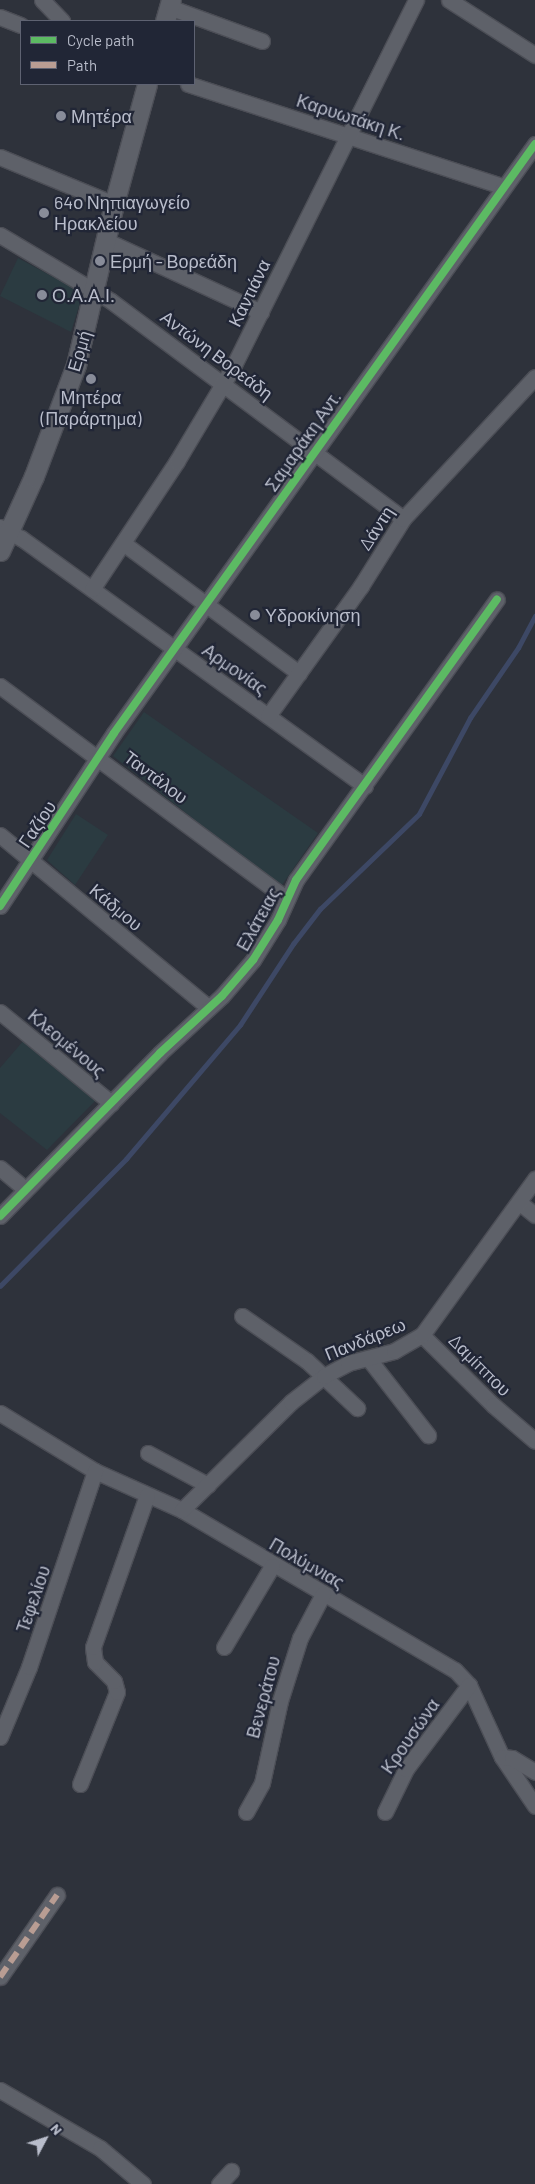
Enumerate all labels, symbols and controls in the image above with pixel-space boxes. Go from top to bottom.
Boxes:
legend [20,20,195,85]
text: Cycle path [67,31,134,49]
text: Path [67,56,97,74]
street label: Καρυωτάκη Κ. [294,89,408,145]
place label: Μητέρα [71,105,132,127]
marker: Μητέρα [55,110,67,122]
place label: 64ο Νηπιαγωγείο Ηρακλείου [54,192,190,234]
marker: 64ο Νηπιαγωγείο Ηρακλείου [38,207,50,219]
place label: Ερμή - Βορεάδη [110,250,237,272]
marker: Ερμή - Βορεάδη [94,255,106,267]
street label: Καντιάνα [223,256,275,330]
place label: Ο.Α.Α.Ι. [52,284,115,306]
marker: Ο.Α.Α.Ι. [36,289,48,301]
street label: Αντώνη Βορεάδη [157,306,277,404]
street label: Ερμή [63,328,95,374]
marker: Μητέρα (Παράρτημα) [85,373,97,385]
place label: Μητέρα (Παράρτημα) [41,387,141,429]
street label: Σαμαράκη Αντ. [260,387,346,495]
street label: Δάντη [354,502,398,554]
place label: Υδροκίνηση [265,604,360,626]
marker: Υδροκίνηση [249,609,261,621]
street label: Αρμονίας [198,639,272,699]
street label: Ταντάλου [120,746,192,808]
street label: Γαζίου [13,796,61,852]
street label: Κάδμου [85,879,147,935]
street label: Ελάτειας [232,883,284,955]
street label: Κλεομένους [24,1004,110,1082]
street label: Πανδάρεω [321,1313,409,1365]
street label: Δαμίππου [444,1329,516,1401]
street label: Πολύμνιας [266,1533,348,1593]
street label: Τεφελίου [11,1563,55,1635]
street label: Βενεράτου [242,1653,284,1741]
street label: Κρουσώνα [376,1694,444,1778]
north arrow [20,2114,70,2164]
text: N [47,2120,66,2138]

